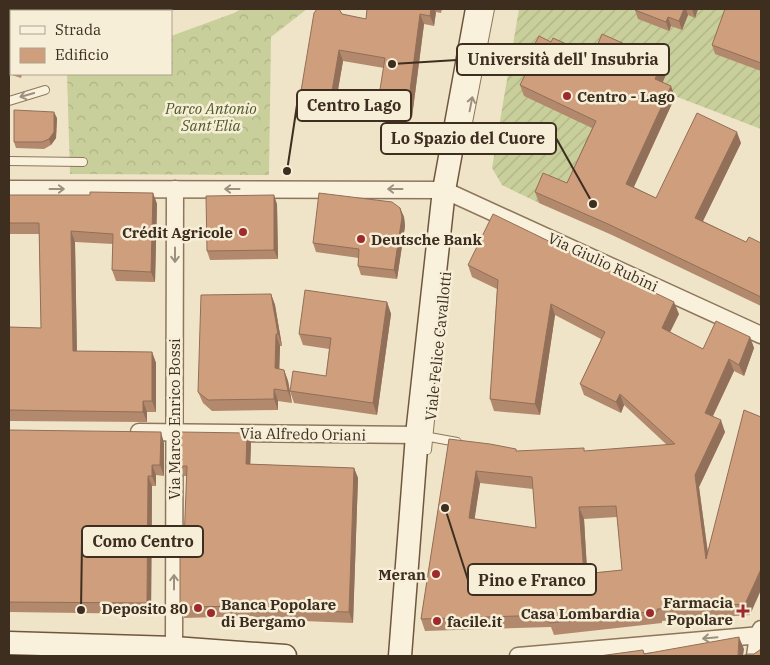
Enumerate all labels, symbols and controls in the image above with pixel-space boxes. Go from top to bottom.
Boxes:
legend [10,10,172,75]
text: Strada [55,20,101,39]
callout: Università dell' Insubria [457,44,669,75]
text: Edificio [55,45,109,64]
text: Università dell' Insubria [467,49,659,69]
place label: Centro - Lago [577,87,675,106]
callout: Centro Lago [297,90,411,121]
marker: Centro - Lago [561,90,573,102]
one-way arrow [19,91,35,101]
text: Centro Lago [307,95,401,115]
one-way arrow [467,97,477,113]
park label: Parco Antonio Sant'Elia [164,99,257,135]
callout: Lo Spazio del Cuore [381,123,556,154]
text: Lo Spazio del Cuore [391,128,545,148]
one-way arrow [49,184,65,194]
one-way arrow [225,184,241,194]
one-way arrow [387,184,404,194]
place label: Crédit Agricole [122,223,233,242]
marker: Crédit Agricole [237,226,249,238]
street label: Via Giulio Rubini [545,228,661,296]
place label: Deutsche Bank [371,230,483,249]
marker: Deutsche Bank [355,233,367,245]
one-way arrow [170,246,180,263]
street label: Viale Felice Cavallotti [421,270,455,422]
street label: Via Marco Enrico Bossi [165,338,184,500]
street label: Via Alfredo Oriani [240,423,367,445]
callout: Como Centro [82,526,203,557]
text: Como Centro [92,531,194,551]
callout: Pino e Franco [468,564,596,595]
place label: Meran [378,565,426,584]
marker: Meran [430,568,442,580]
text: Pino e Franco [478,570,586,590]
one-way arrow [169,574,179,590]
place label: Farmacia Popolare [663,593,733,629]
place label: Banca Popolare di Bergamo [221,595,336,631]
place label: Deposito 80 [101,599,188,618]
marker: Deposito 80 [192,602,204,614]
place label: Casa Lombardia [521,604,640,623]
marker: Farmacia Popolare [737,605,749,617]
marker: Banca Popolare di Bergamo [205,607,217,619]
marker: Casa Lombardia [644,607,656,619]
place label: facile.it [447,612,503,631]
marker: facile.it [431,615,443,627]
one-way arrow [702,634,718,643]

